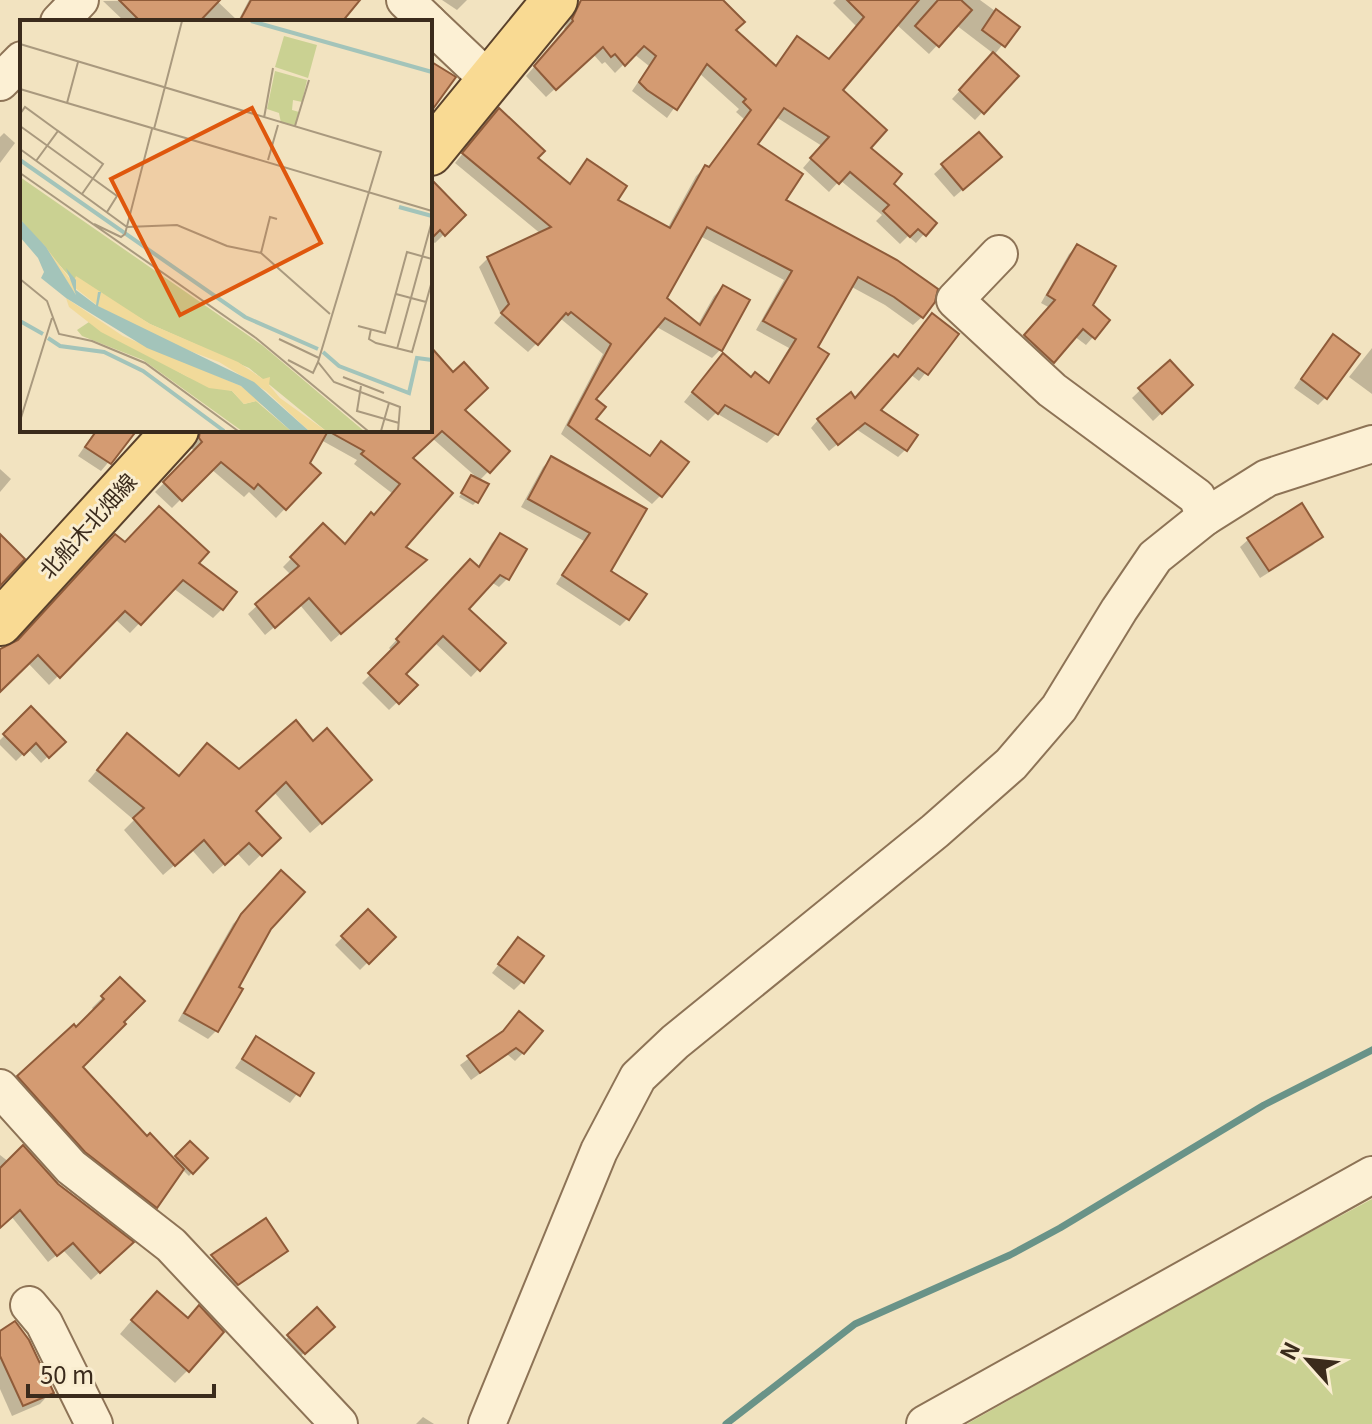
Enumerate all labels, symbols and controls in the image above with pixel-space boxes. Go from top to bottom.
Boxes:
inset map [20,20,432,432]
street label: 北船木北畑線 [30,465,143,584]
north arrow [1268,1320,1348,1400]
text: N [1270,1335,1306,1365]
scale bar [28,1348,214,1398]
text: 50 m [40,1356,94,1391]

